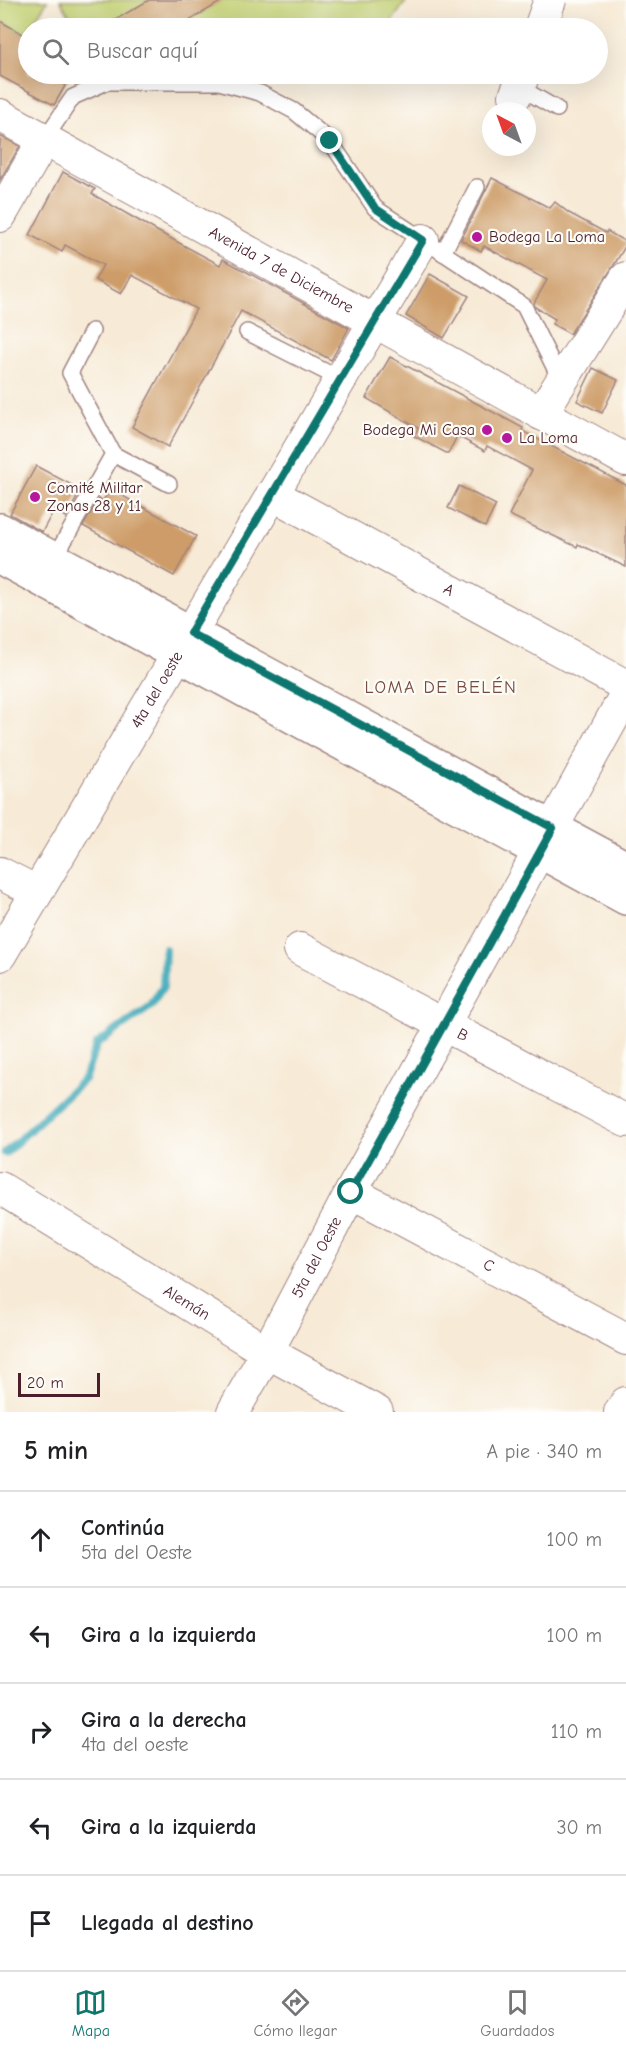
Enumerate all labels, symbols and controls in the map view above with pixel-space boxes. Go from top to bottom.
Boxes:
search box [18,18,608,84]
icon: search [39,35,72,68]
text: Buscar aquí [87,38,198,64]
north arrow [482,102,536,156]
route end [316,127,342,153]
street label: Avenida 7 de Diciembre [206,223,356,317]
place label: Bodega La Loma [489,228,605,246]
marker: Bodega La Loma [470,230,484,244]
place label: Bodega Mi Casa [363,421,475,439]
marker: Bodega Mi Casa [480,423,494,437]
place label: La Loma [519,429,578,447]
marker: La Loma [500,431,514,445]
place label: Comité Militar Zonas 28 y 11 [47,479,143,515]
marker: Comité Militar Zonas 28 y 11 [28,490,42,504]
street label: A [440,580,457,600]
street label: 4ta del oeste [127,648,187,732]
district label: LOMA DE BELÉN [365,676,517,698]
street label: B [454,1025,471,1045]
route start [337,1178,363,1204]
street label: 5ta del Oeste [288,1214,345,1301]
street label: C [480,1255,497,1276]
street label: Alemán [160,1282,213,1324]
scale bar [18,1370,100,1398]
text: 20 m [27,1374,64,1392]
text: 5 min [24,1436,88,1466]
text: A pie · 340 m [486,1440,602,1463]
text: Continúa [81,1515,165,1541]
icon: ahead [24,1523,57,1556]
text: 100 m [547,1528,602,1551]
text: 5ta del Oeste [81,1541,192,1564]
icon: left [24,1619,57,1652]
text: Gira a la izquierda [81,1622,256,1648]
text: 100 m [547,1624,602,1647]
text: Gira a la derecha [81,1707,247,1733]
icon: right [24,1715,57,1748]
text: 110 m [551,1720,602,1743]
text: 4ta del oeste [81,1733,189,1756]
icon: left [24,1811,57,1844]
text: Gira a la izquierda [81,1814,256,1840]
text: 30 m [556,1816,602,1839]
icon: arrive [24,1907,57,1940]
text: Llegada al destino [81,1910,254,1936]
tab: Mapa [72,1986,110,2040]
tab: Cómo llegar [253,1986,337,2040]
tab: Guardados [480,1986,554,2040]

